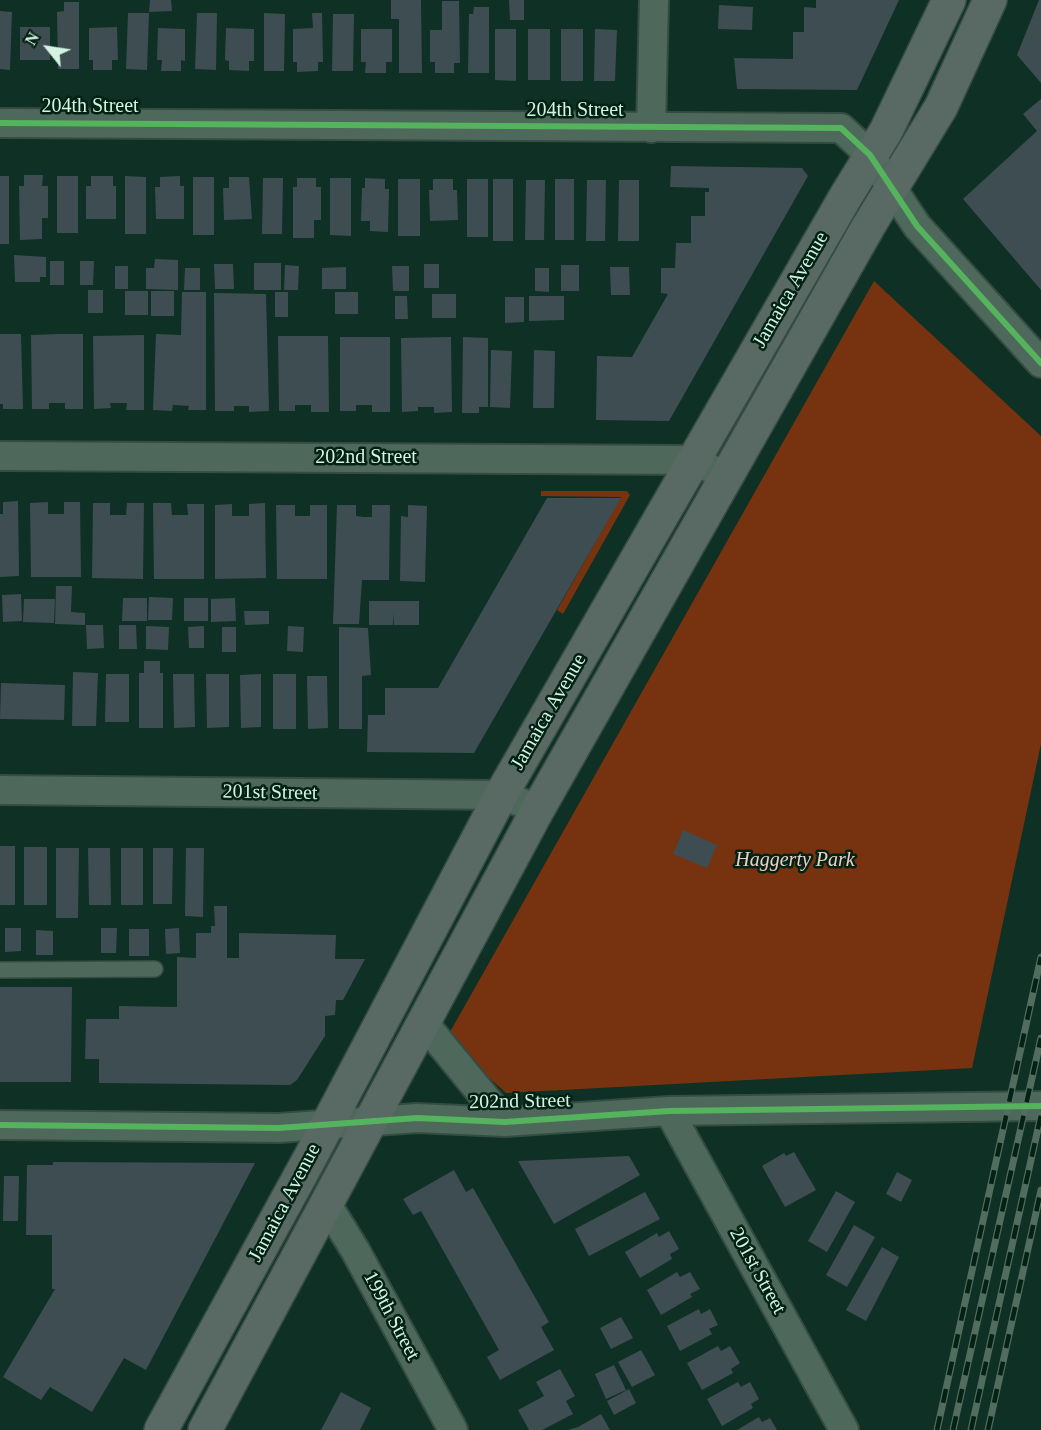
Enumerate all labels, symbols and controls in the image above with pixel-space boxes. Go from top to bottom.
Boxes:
north arrow [18,18,78,78]
text: N [22,29,42,48]
street label: 204th Street [41,95,139,119]
street label: 204th Street [526,99,624,123]
street label: Jamaica Avenue [748,228,834,352]
street label: 202nd Street [315,446,417,470]
street label: Jamaica Avenue [506,650,592,774]
street label: 201st Street [222,780,318,806]
park label: Haggerty Park [735,849,855,873]
street label: 202nd Street [469,1089,571,1115]
street label: Jamaica Avenue [244,1140,326,1266]
street label: 201st Street [723,1224,791,1318]
street label: 199th Street [358,1267,424,1365]

